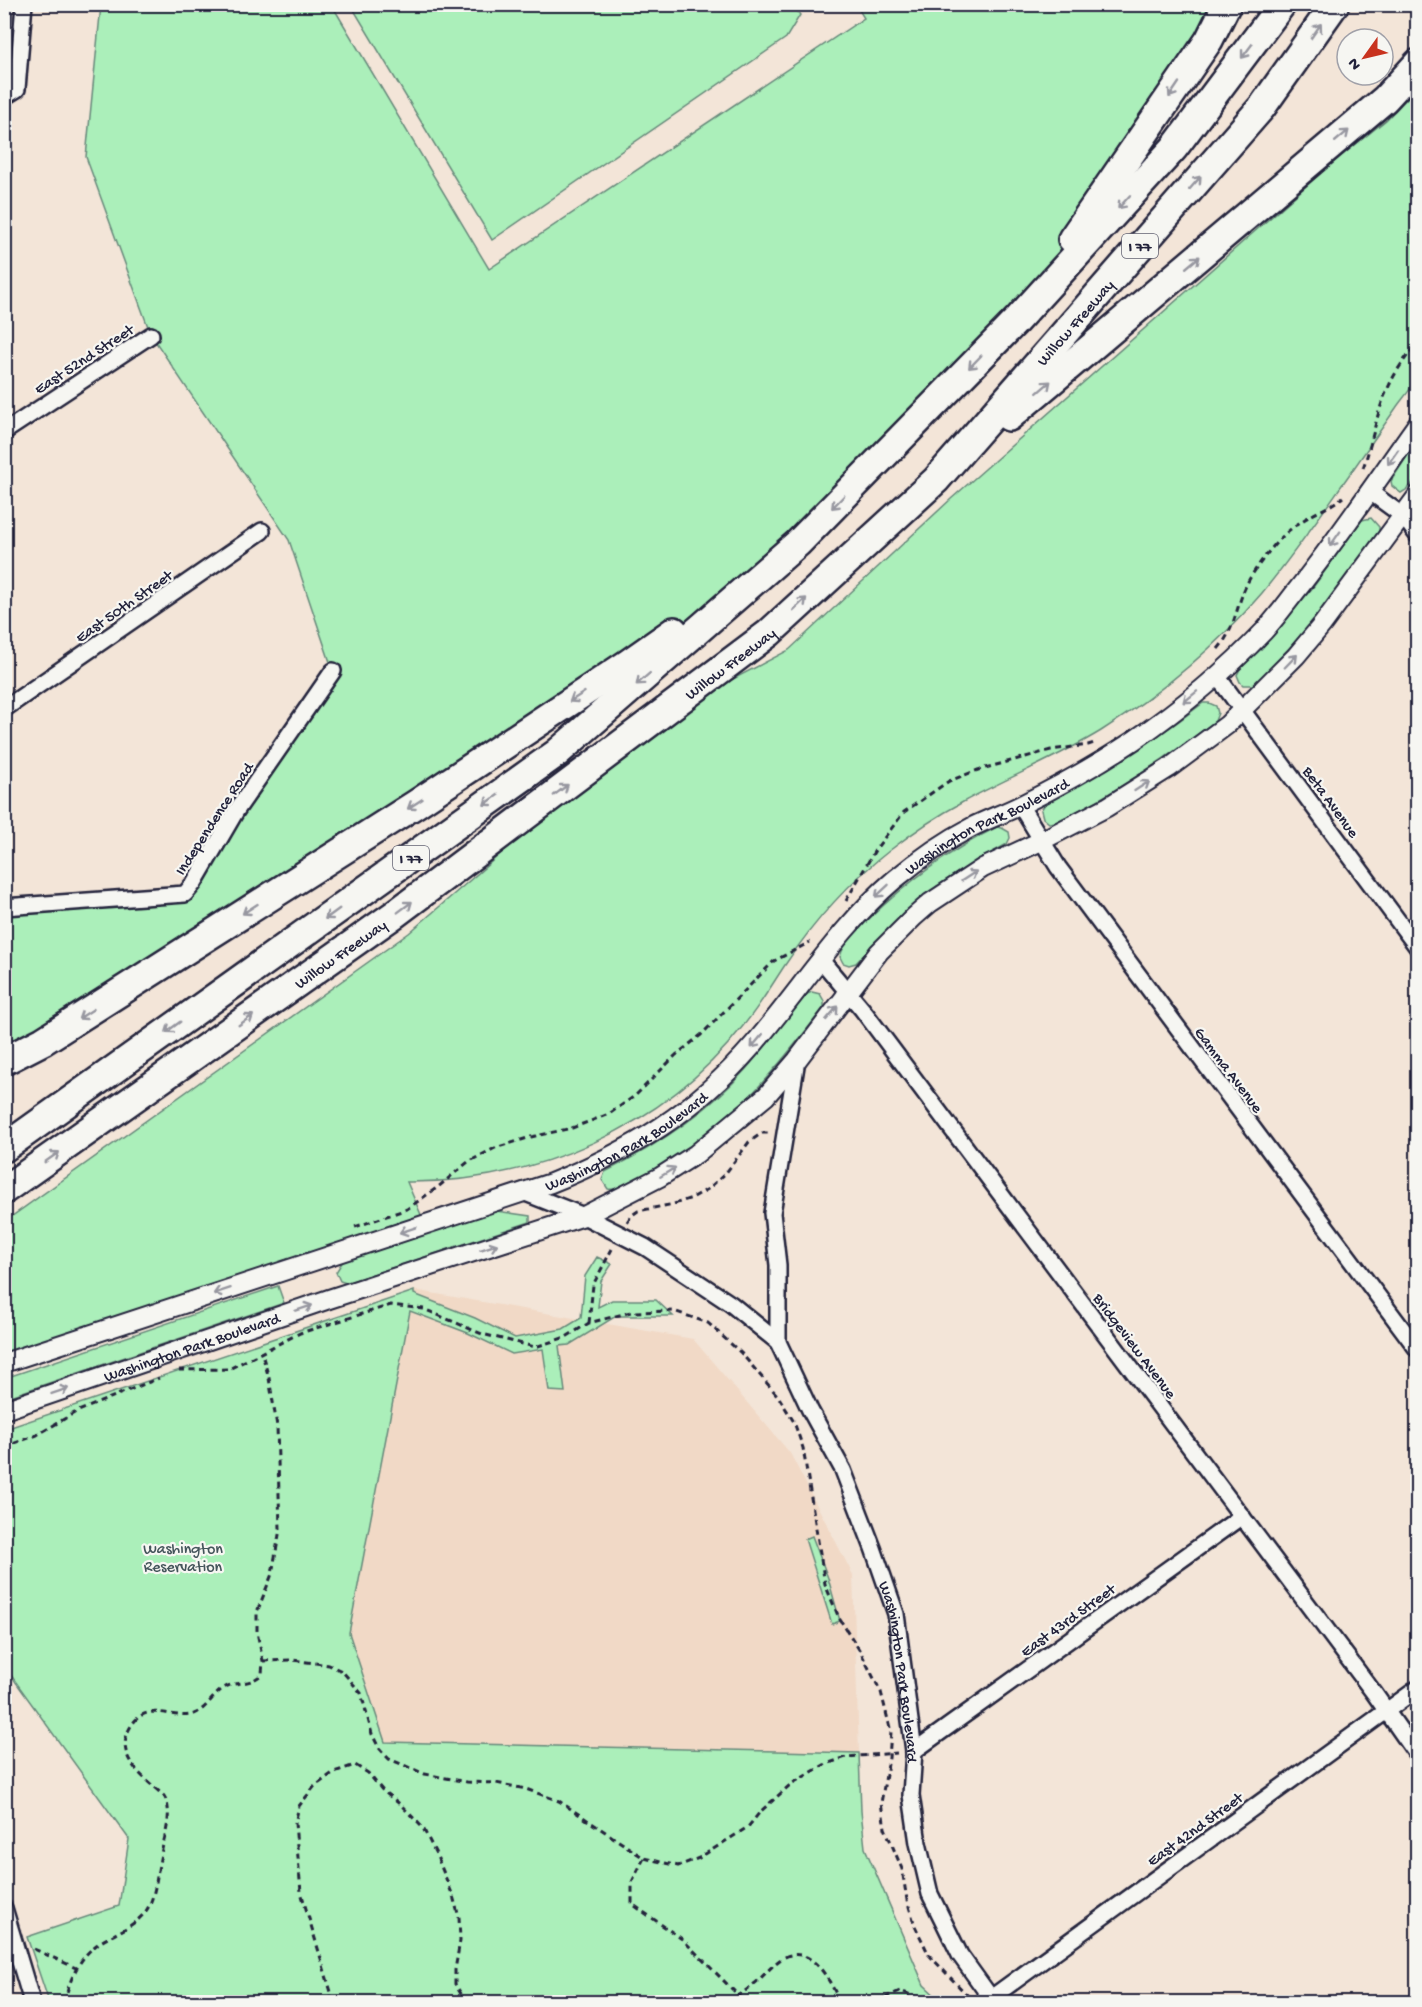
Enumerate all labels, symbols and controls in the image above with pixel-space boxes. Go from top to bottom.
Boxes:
one-way arrow [1310,23,1322,39]
north arrow [1335,27,1395,87]
one-way arrow [1241,43,1253,59]
text: N [1344,53,1366,73]
one-way arrow [1168,81,1180,98]
one-way arrow [1334,129,1349,143]
one-way arrow [1188,176,1202,191]
one-way arrow [1117,195,1131,210]
road number: I 77 [1122,234,1158,258]
one-way arrow [1185,256,1201,269]
street label: Willow Freeway [1034,277,1120,371]
street label: East 52nd Street [32,321,139,400]
one-way arrow [968,355,982,370]
one-way arrow [1036,380,1051,394]
one-way arrow [1387,448,1399,464]
one-way arrow [831,494,846,509]
one-way arrow [1329,530,1342,546]
street label: East 50th Street [73,567,178,648]
one-way arrow [793,597,808,612]
street label: Willow Freeway [683,625,781,706]
one-way arrow [1283,654,1298,669]
one-way arrow [635,672,651,685]
one-way arrow [570,691,586,703]
one-way arrow [1182,691,1198,704]
street label: Independence Road [172,759,260,880]
street label: Beta Avenue [1296,763,1362,843]
street label: Washington Park Boulevard [902,775,1074,881]
one-way arrow [1133,780,1150,792]
one-way arrow [552,784,568,796]
one-way arrow [483,794,499,807]
one-way arrow [406,798,423,811]
road number: I 77 [393,846,429,870]
one-way arrow [961,870,978,883]
one-way arrow [875,884,890,898]
one-way arrow [396,900,412,913]
one-way arrow [242,904,259,916]
one-way arrow [325,908,341,920]
street label: Willow Freeway [292,917,392,995]
one-way arrow [825,1006,839,1021]
one-way arrow [78,1008,95,1020]
one-way arrow [237,1014,253,1026]
one-way arrow [166,1021,182,1033]
street label: Gamma Avenue [1189,1024,1266,1118]
one-way arrow [750,1033,763,1049]
street label: Washington Park Boulevard [543,1088,714,1197]
one-way arrow [44,1150,60,1163]
one-way arrow [660,1165,677,1178]
one-way arrow [399,1225,418,1236]
one-way arrow [479,1241,498,1252]
one-way arrow [214,1287,232,1298]
street label: Bridgeview Avenue [1087,1290,1179,1404]
one-way arrow [294,1302,313,1313]
street label: Washington Park Boulevard [102,1310,284,1388]
one-way arrow [50,1385,69,1396]
park label: Washington Reservation [143,1541,223,1578]
street label: Washington Park Boulevard [872,1579,920,1765]
street label: East 43rd Street [1018,1580,1121,1663]
street label: East 42nd Street [1144,1789,1249,1872]

